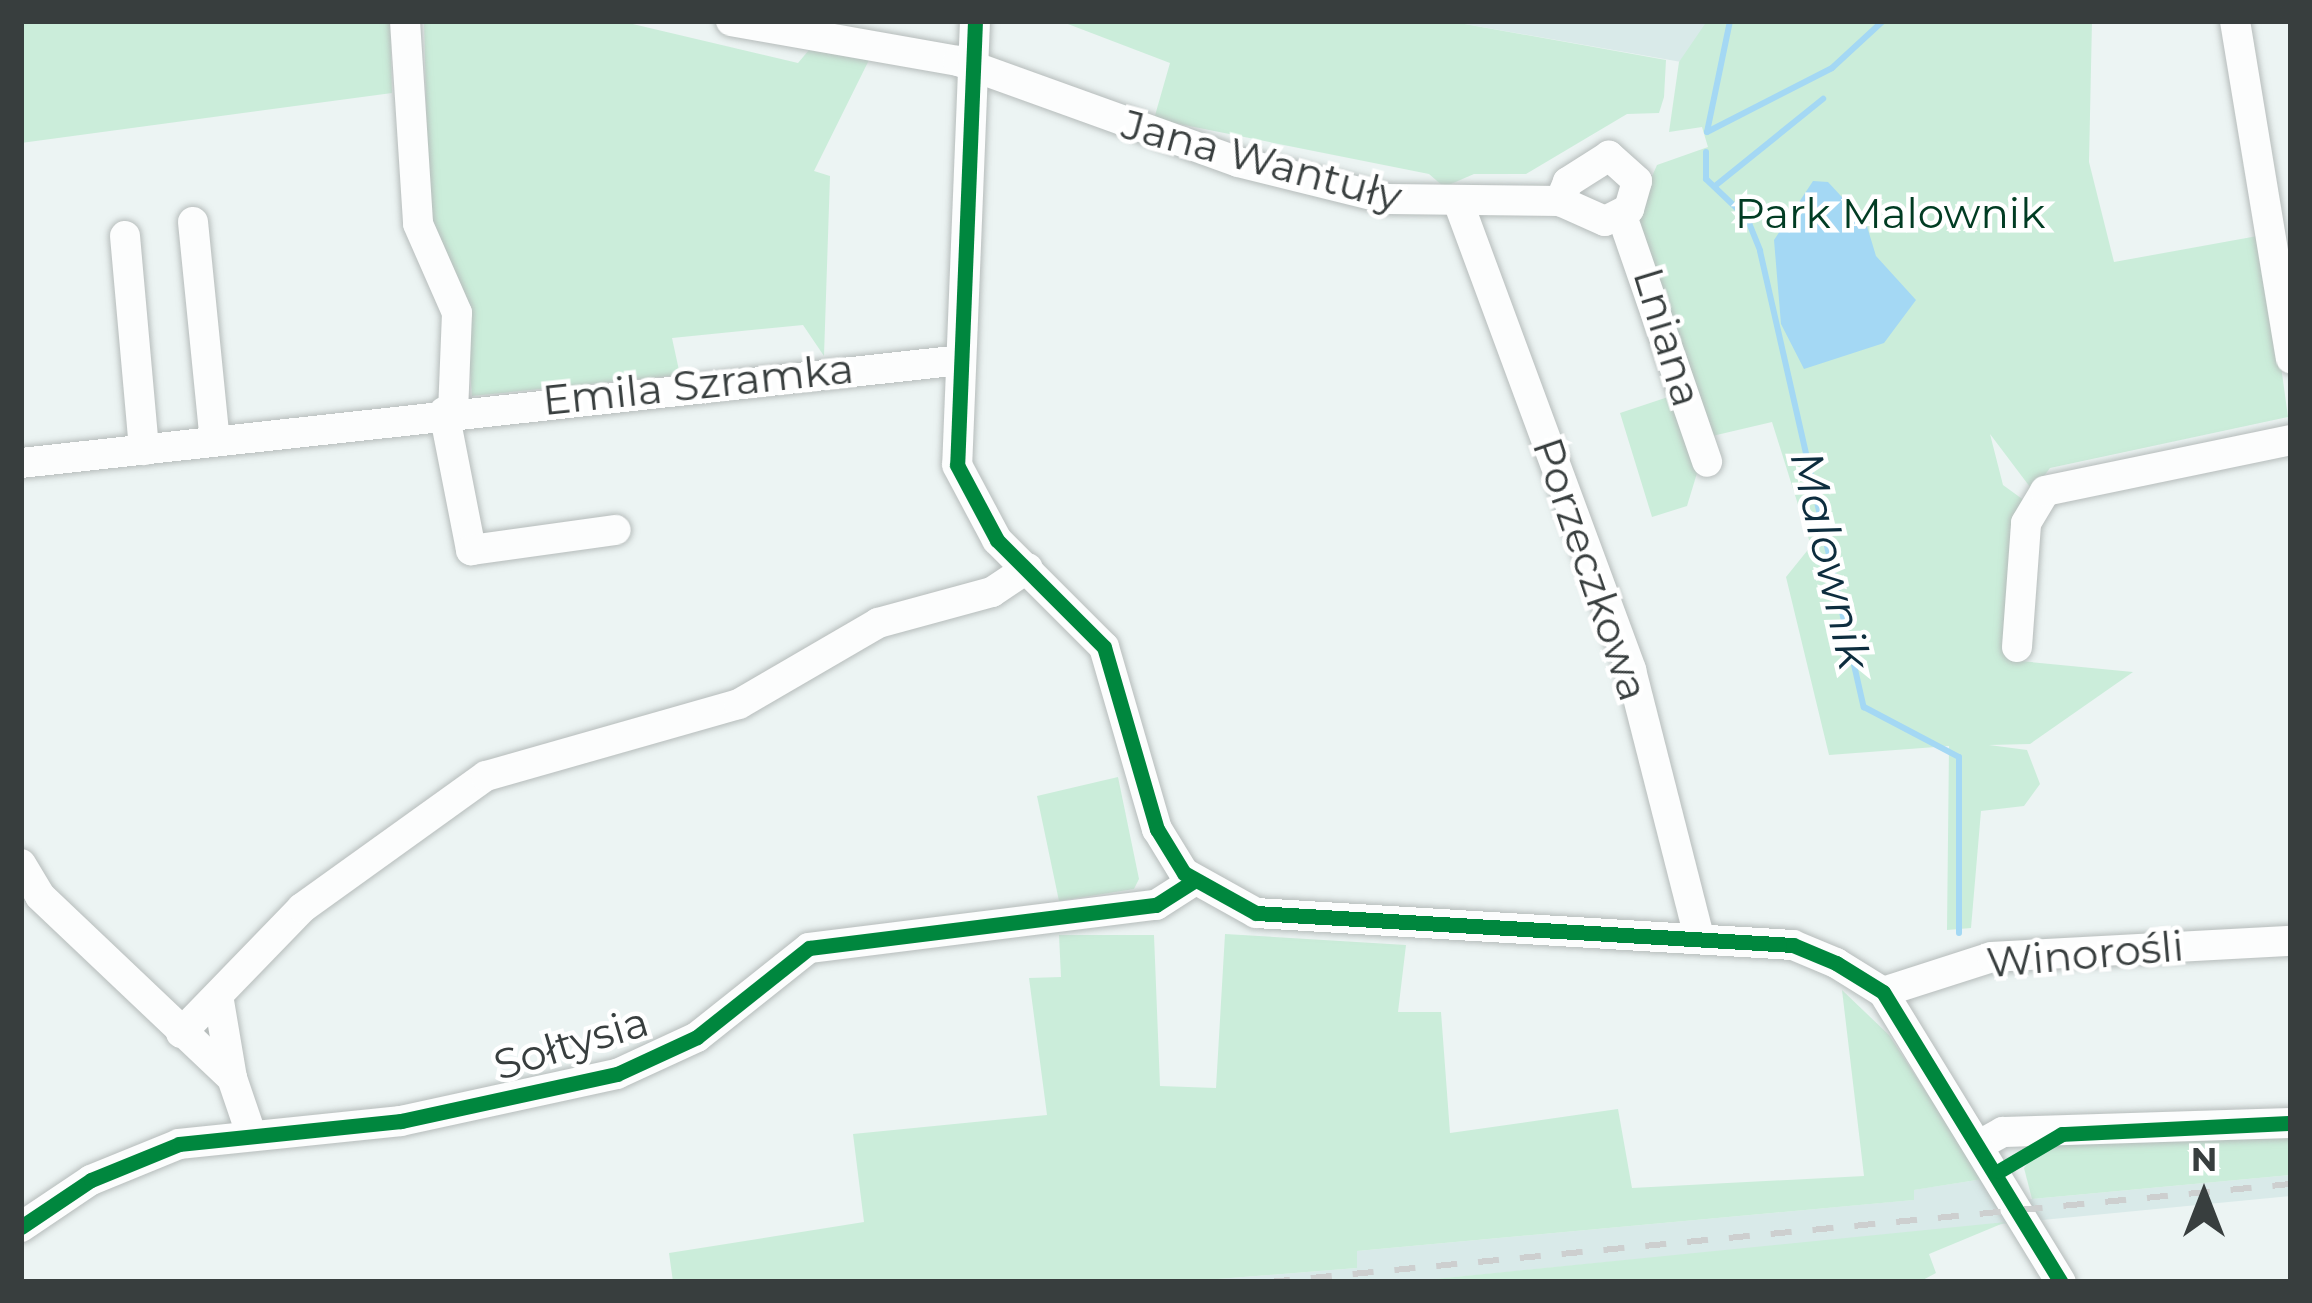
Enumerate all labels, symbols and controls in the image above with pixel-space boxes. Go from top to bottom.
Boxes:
street label: Jana Wantuły [1117,98,1407,222]
park label: Park Malownik [1735,188,2045,238]
street label: Lniana [1623,262,1713,412]
street label: Emila Szramka [540,343,856,425]
street label: Porzeczkowa [1522,431,1660,707]
water label: Malownik [1780,446,1882,674]
street label: Winorośli [1984,920,2186,988]
street label: Sołtysia [488,996,654,1090]
north arrow [2144,1135,2264,1255]
text: N [2191,1139,2217,1179]

